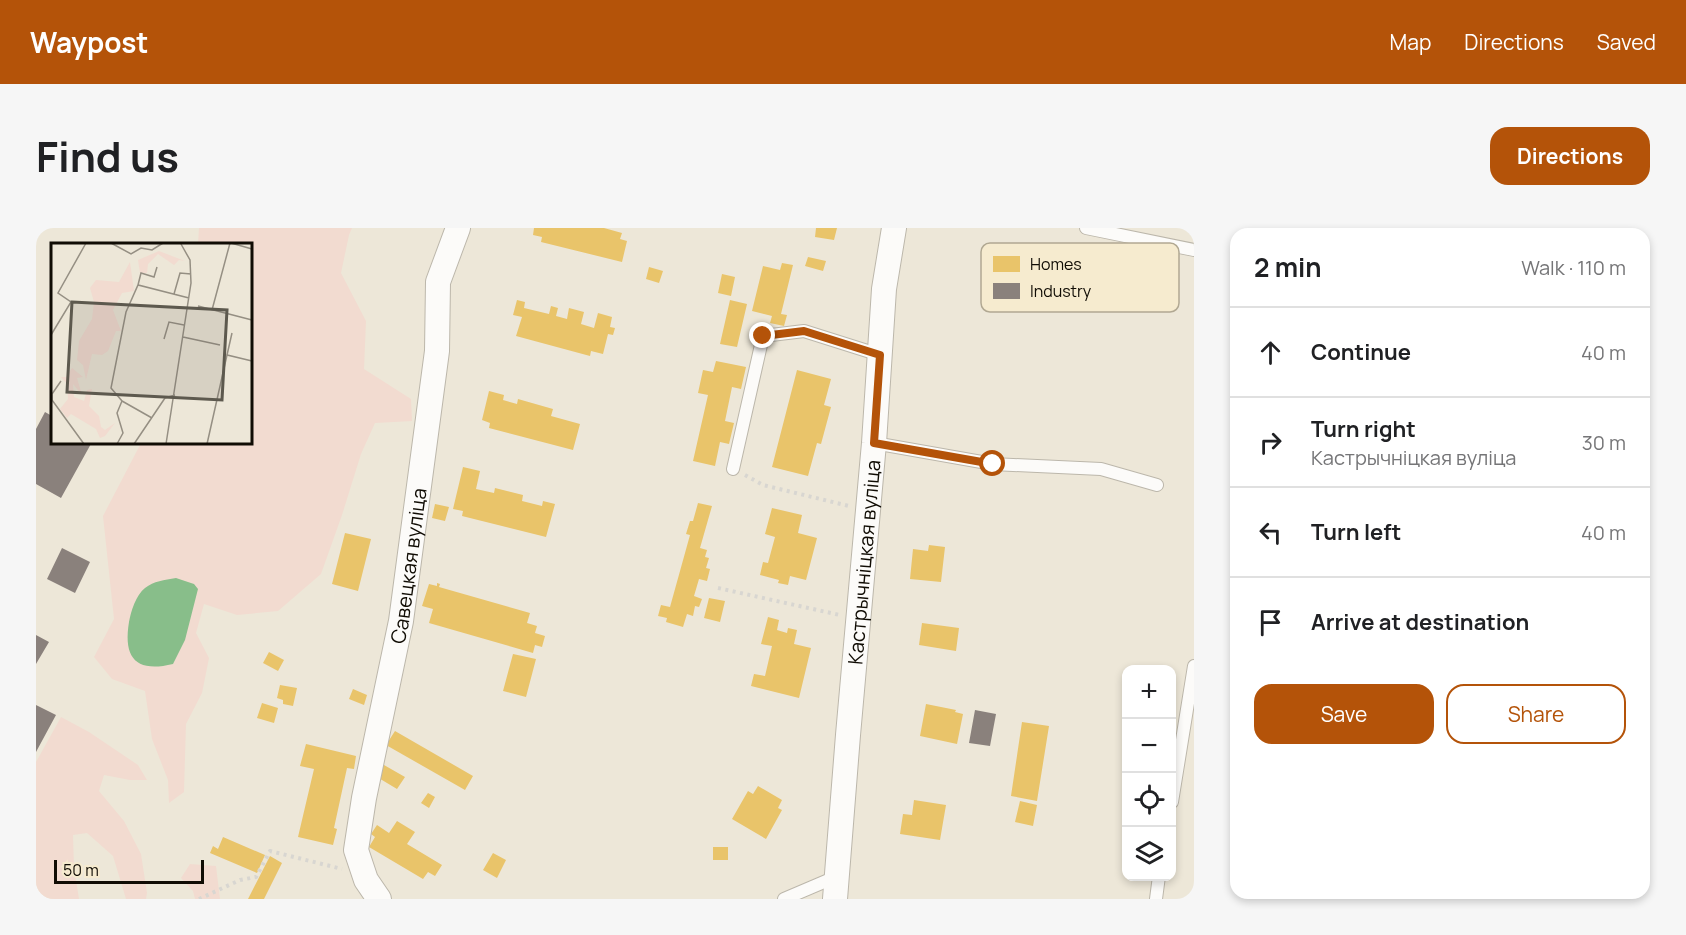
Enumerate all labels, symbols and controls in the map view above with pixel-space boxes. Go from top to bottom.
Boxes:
text: Waypost [30,23,149,61]
text: Map [1390,28,1431,56]
text: Directions [1464,28,1564,56]
text: Saved [1597,28,1656,56]
text: Find us [36,127,179,185]
button: Directions [1490,127,1650,185]
inset map [51,243,252,444]
legend [981,243,1179,312]
text: 2 min [1254,249,1322,285]
text: Homes [1030,253,1082,275]
text: Walk · 110 m [1521,254,1626,281]
text: Industry [1030,280,1092,302]
route end [749,322,775,348]
icon: ahead [1254,336,1287,369]
text: Continue [1311,337,1411,367]
text: 40 m [1581,339,1626,366]
text: Turn right [1311,414,1416,444]
icon: right [1254,426,1287,459]
text: 30 m [1582,429,1626,456]
text: Кастрычніцкая вуліца [1311,444,1516,471]
route start [979,450,1005,476]
street label: Кастрычніцкая вуліца [841,459,886,666]
street label: Савецкая вуліца [383,486,432,646]
icon: left [1254,516,1287,549]
text: Turn left [1311,517,1401,547]
text: 40 m [1581,519,1626,546]
icon: arrive [1254,606,1287,639]
text: Arrive at destination [1311,607,1529,637]
map controls [1122,665,1176,881]
button: + [1122,665,1176,719]
button: Save [1254,684,1434,744]
button: Share [1446,684,1626,744]
button: − [1122,719,1176,773]
button: locate [1122,773,1176,827]
button: layers [1122,827,1176,881]
scale bar [54,857,204,884]
text: 50 m [63,859,99,881]

